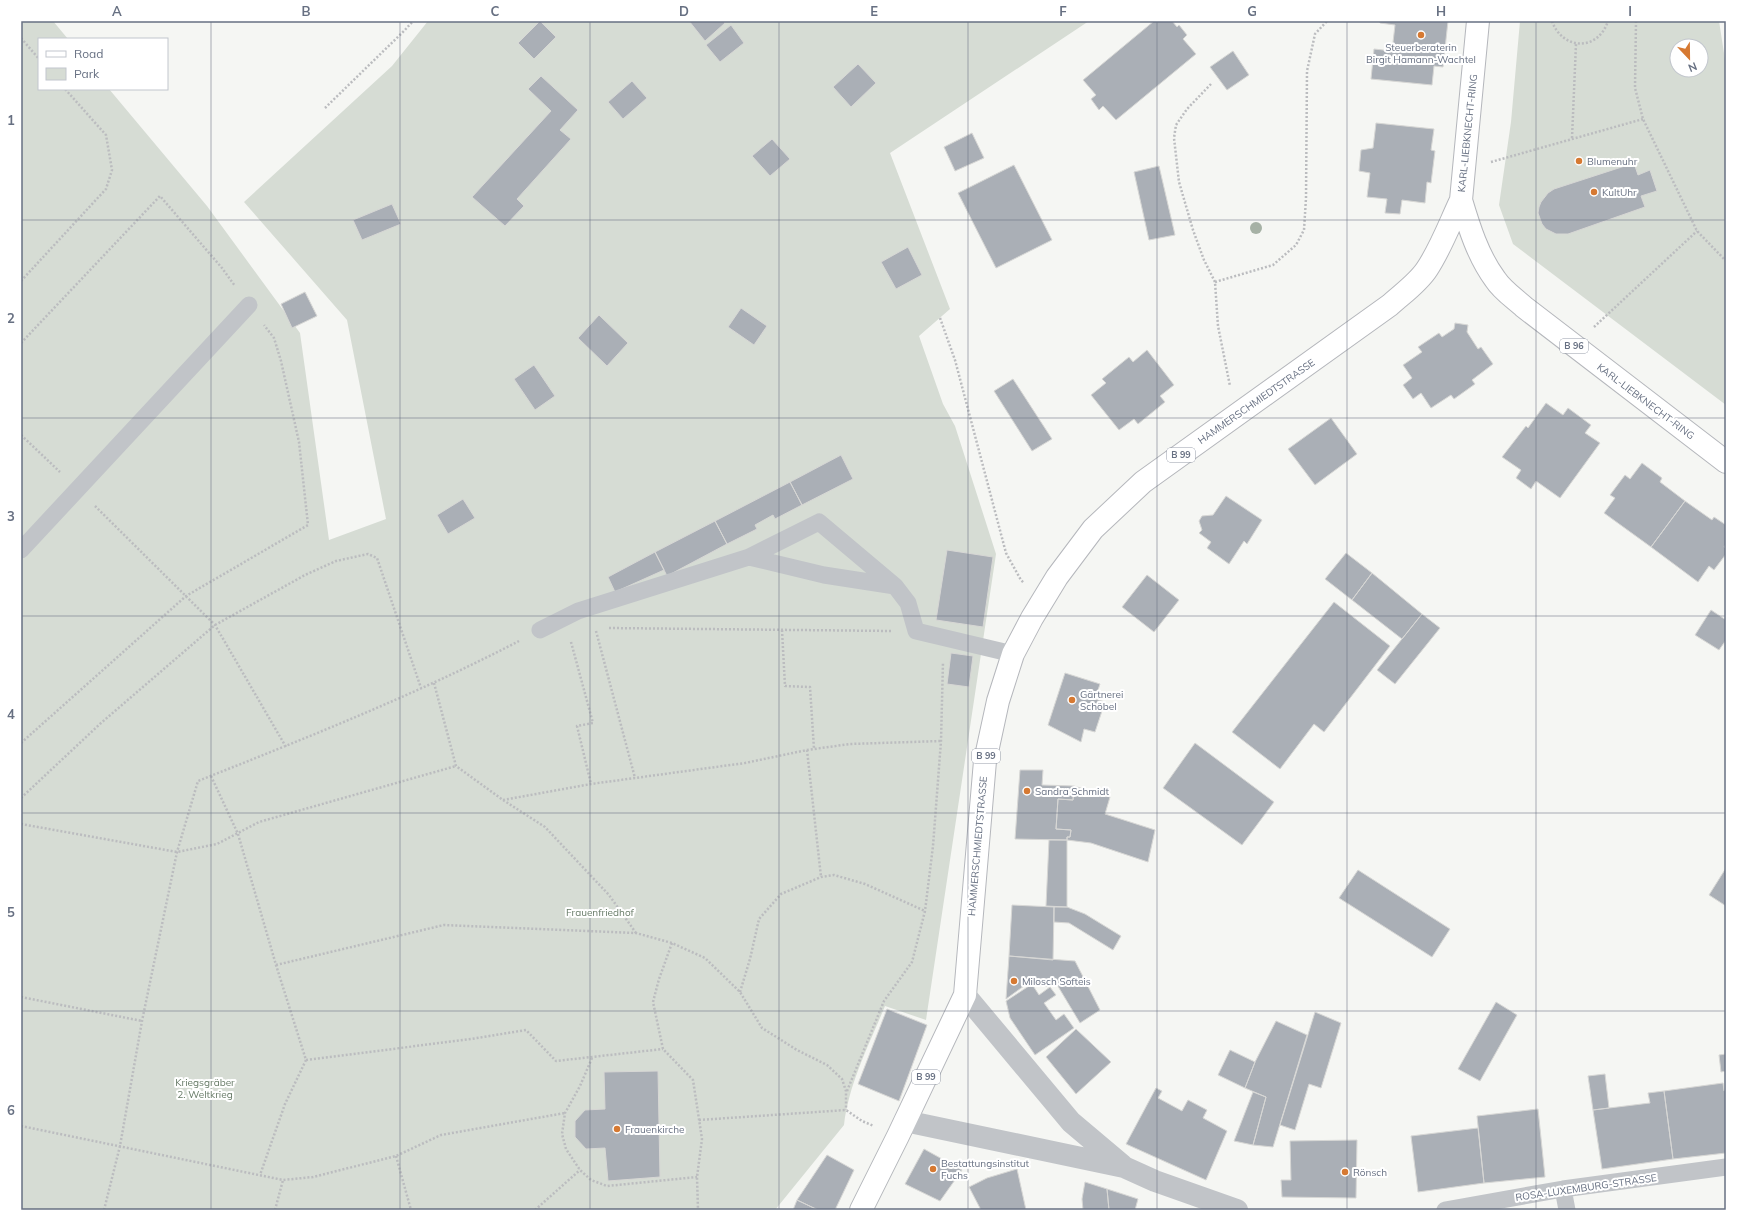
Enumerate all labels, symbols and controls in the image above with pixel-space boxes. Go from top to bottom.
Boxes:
text: A [112,3,122,19]
text: B [302,3,311,19]
text: C [491,3,500,19]
text: D [679,3,689,19]
text: E [870,3,878,19]
text: F [1059,3,1067,19]
text: G [1247,3,1257,19]
text: H [1436,3,1446,19]
text: I [1628,3,1632,19]
marker: Steuerberaterin Birgit Hamann-Wachtel [1416,30,1426,40]
legend [38,38,168,90]
north arrow [1669,38,1709,78]
place label: Steuerberaterin Birgit Hamann-Wachtel [1366,41,1476,66]
text: Road [74,46,103,61]
text: N [1686,59,1699,75]
text: Park [74,66,100,81]
street label: KARL-LIEBKNECHT-RING [1455,73,1480,193]
text: 1 [7,112,15,128]
place label: Blumenuhr [1587,155,1638,168]
marker: Blumenuhr [1574,156,1584,166]
place label: KultUhr [1602,186,1637,199]
marker: KultUhr [1589,187,1599,197]
text: 2 [7,310,15,326]
road number: B 96 [1560,339,1588,353]
street label: HAMMERSCHMIEDTSTRASSE [1195,356,1317,447]
street label: KARL-LIEBKNECHT-RING [1594,360,1697,442]
road number: B 99 [1167,448,1195,462]
text: 3 [7,508,15,524]
place label: Gärtnerei Schöbel [1080,688,1123,713]
marker: Gärtnerei Schöbel [1067,695,1077,705]
text: 4 [7,706,15,722]
road number: B 99 [972,749,1000,763]
street label: HAMMERSCHMIEDTSTRASSE [965,776,990,916]
place label: Sandra Schmidt [1035,785,1109,798]
marker: Sandra Schmidt [1022,786,1032,796]
text: 5 [7,904,15,920]
park label: Frauenfriedhof [566,906,635,919]
place label: Milosch Softeis [1022,975,1091,988]
marker: Milosch Softeis [1009,976,1019,986]
road number: B 99 [912,1070,940,1084]
park label: Kriegsgräber 2. Weltkrieg [175,1076,235,1101]
text: 6 [7,1102,15,1118]
place label: Frauenkirche [625,1123,685,1136]
marker: Frauenkirche [612,1124,622,1134]
place label: Bestattungsinstitut Fuchs [941,1157,1029,1182]
marker: Bestattungsinstitut Fuchs [928,1164,938,1174]
place label: Rönsch [1353,1166,1387,1179]
marker: Rönsch [1340,1167,1350,1177]
street label: ROSA-LUXEMBURG-STRASSE [1515,1171,1658,1204]

